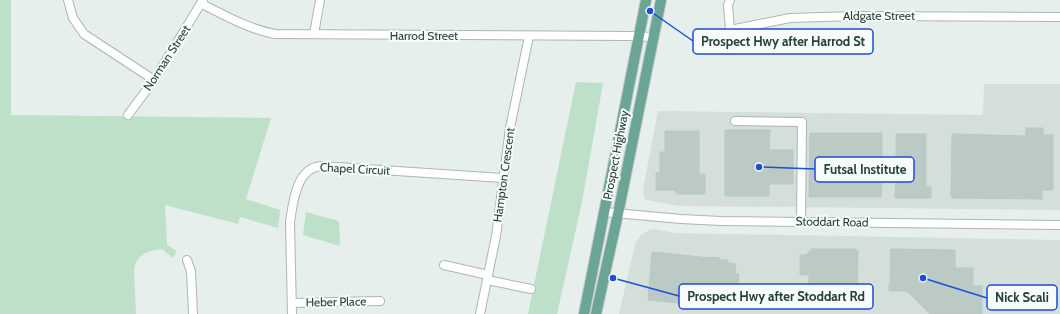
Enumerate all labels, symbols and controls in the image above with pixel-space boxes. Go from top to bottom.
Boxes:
street label: Aldgate Street [843,8,915,23]
street label: Norman Street [140,22,193,93]
street label: Harrod Street [390,28,458,43]
callout: Prospect Hwy after Harrod St [693,29,873,54]
text: Prospect Hwy after Harrod St [701,33,866,49]
street label: Prospect Highway [600,109,632,201]
street label: Hampton Crescent [489,127,518,223]
callout: Futsal Institute [815,157,914,182]
street label: Chapel Circuit [320,159,391,178]
text: Futsal Institute [823,161,907,177]
street label: Stoddart Road [795,213,869,230]
callout: Prospect Hwy after Stoddart Rd [679,284,873,309]
callout: Nick Scali [987,285,1057,310]
text: Prospect Hwy after Stoddart Rd [687,288,865,304]
text: Nick Scali [995,289,1049,305]
street label: Heber Place [306,293,366,310]

